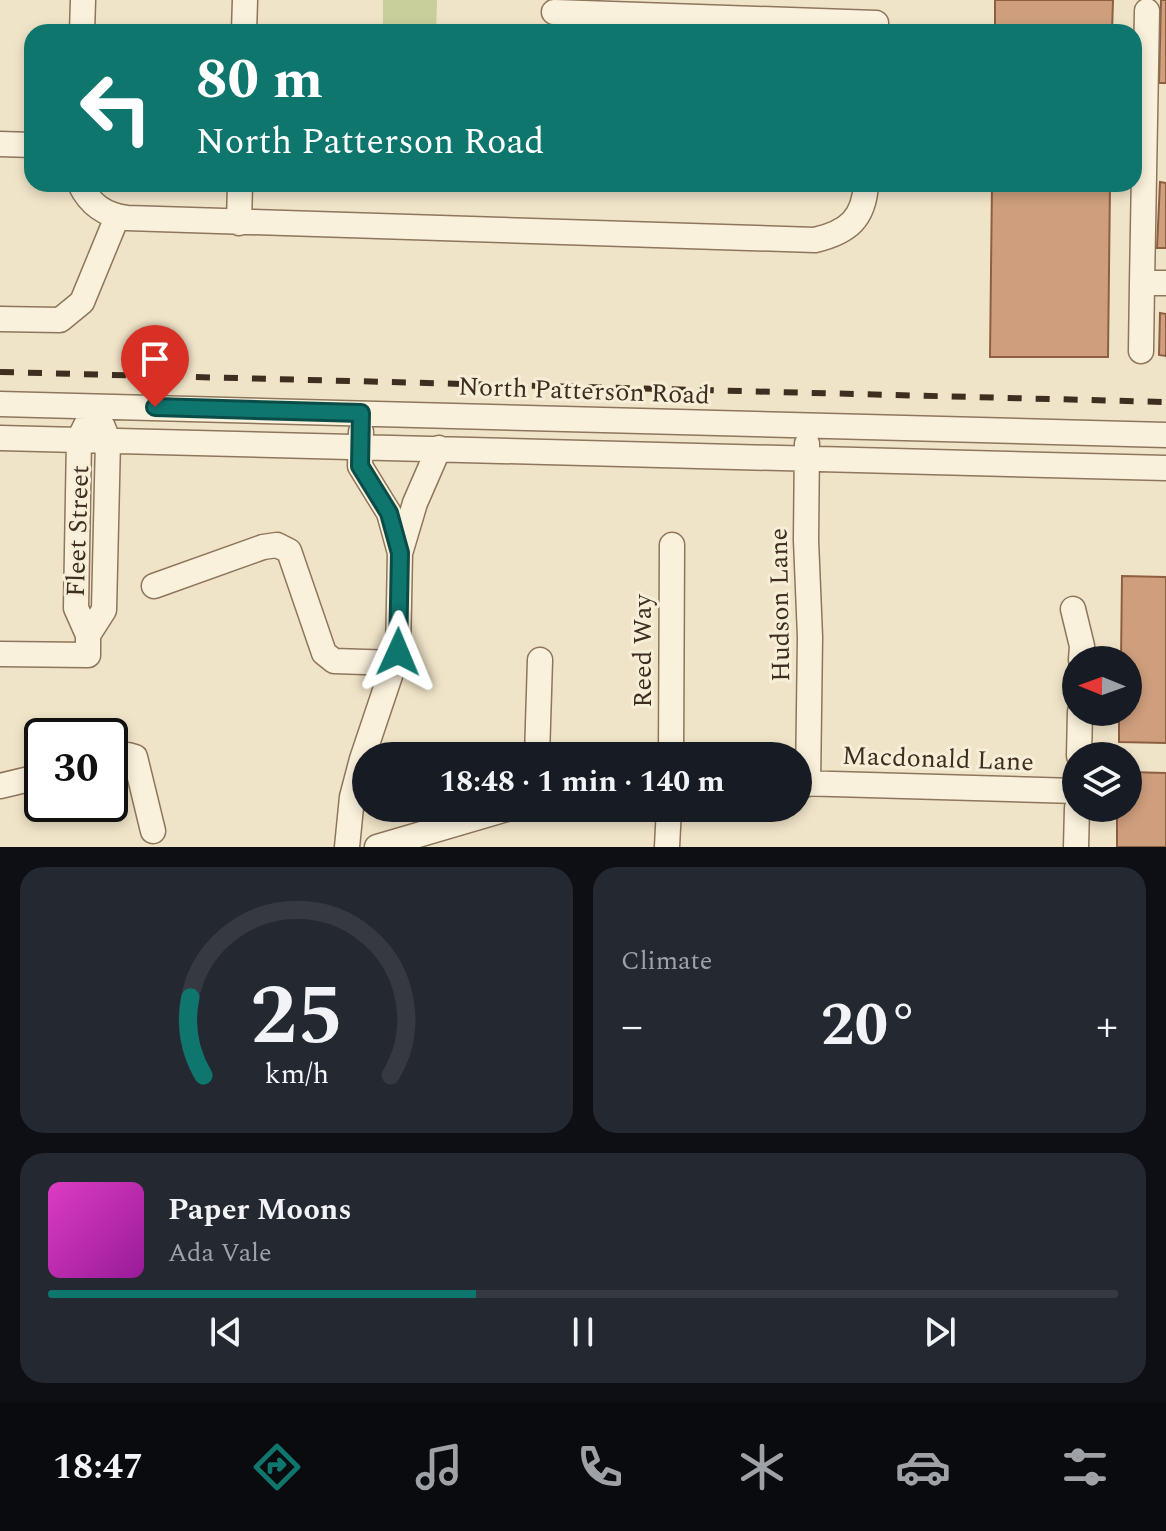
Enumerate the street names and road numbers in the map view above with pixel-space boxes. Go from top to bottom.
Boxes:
street label: North Patterson Road [458,367,710,415]
street label: Fleet Street [56,464,100,598]
street label: Hudson Lane [759,528,801,682]
street label: Reed Way [623,593,663,708]
street label: Macdonald Lane [841,736,1035,782]

